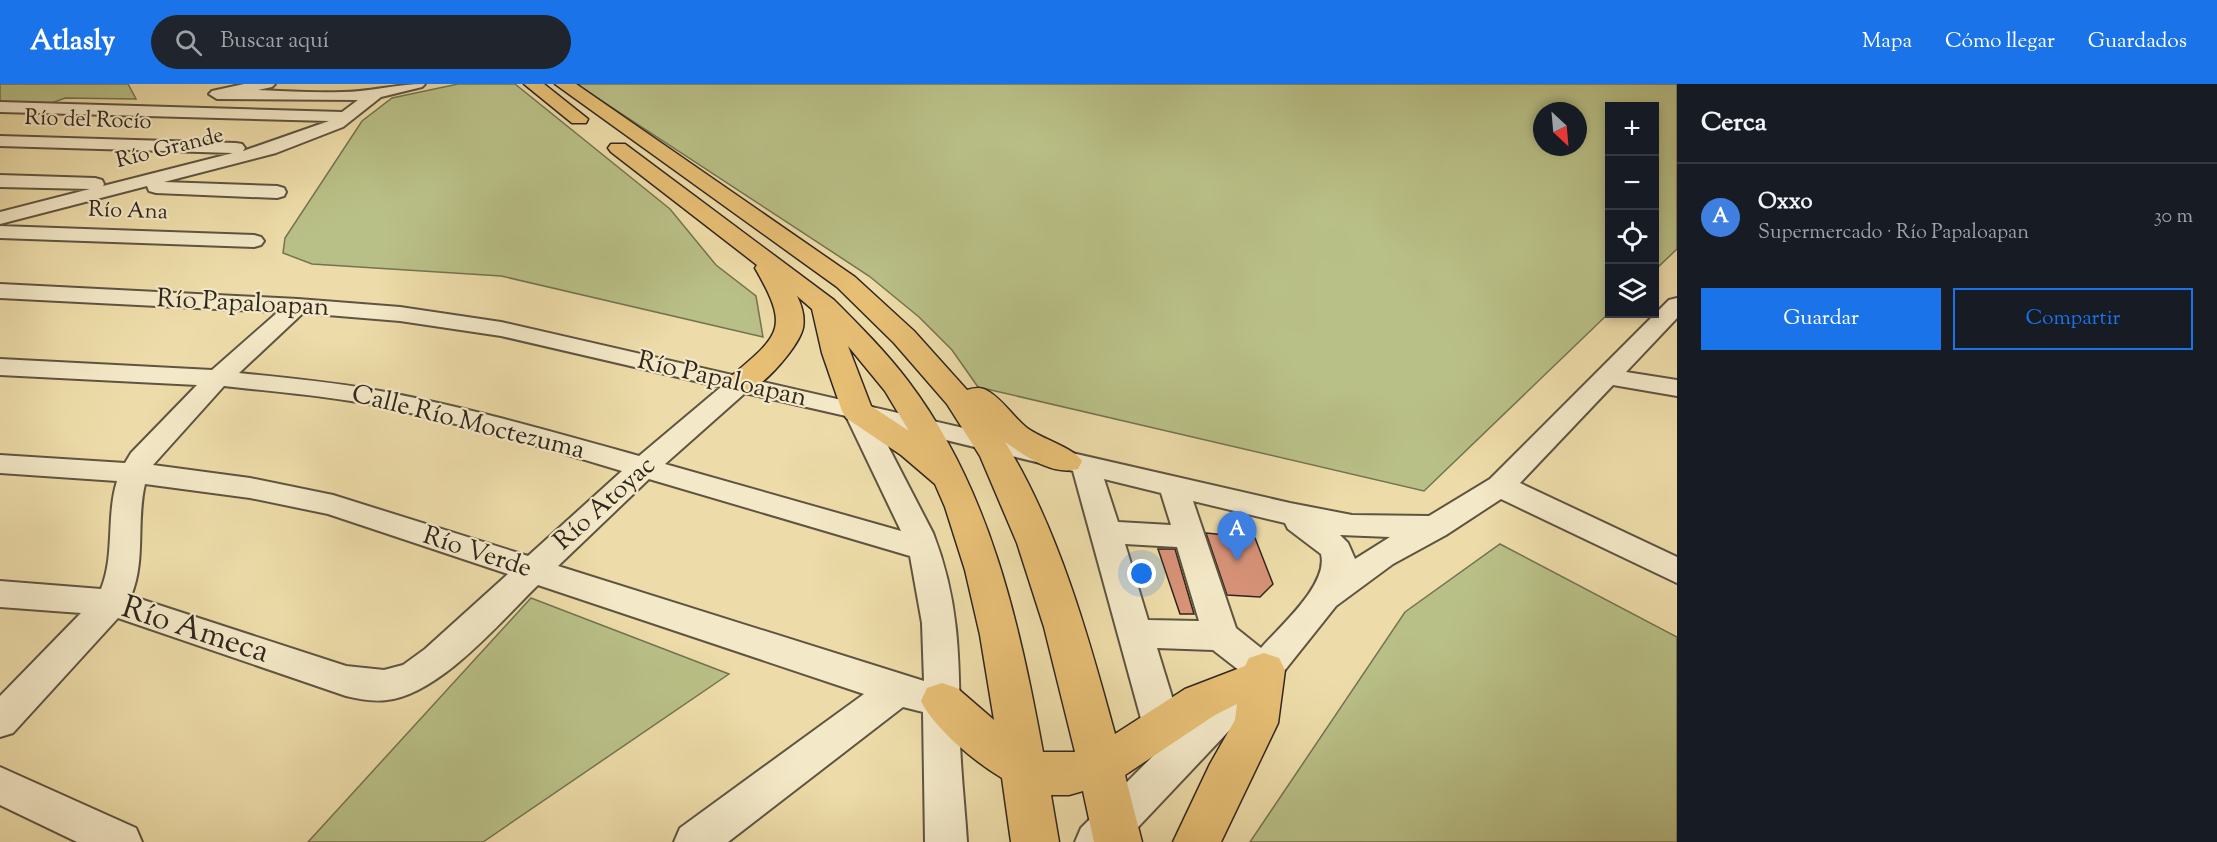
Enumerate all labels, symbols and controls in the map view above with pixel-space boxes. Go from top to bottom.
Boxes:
search box [151,15,571,69]
text: Atlasly [30,22,115,62]
icon: search [172,26,205,59]
text: Buscar aquí [220,26,329,58]
text: Mapa [1862,27,1912,57]
text: Cómo llegar [1945,27,2055,57]
text: Guardados [2088,27,2187,57]
north arrow [1533,102,1587,156]
map controls [1605,102,1659,318]
button: + [1605,102,1659,156]
street label: Río del Rocío [24,103,152,139]
text: Cerca [1701,105,1767,142]
street label: Río Grande [113,120,227,178]
button: − [1605,156,1659,210]
text: Oxxo [1758,187,1813,219]
street label: Río Ana [88,195,168,229]
text: A [1712,203,1729,232]
text: 30 m [2154,203,2193,232]
button: locate [1605,210,1659,264]
text: Supermercado · Río Papaloapan [1758,219,2029,248]
button: layers [1605,264,1659,318]
street label: Río Papaloapan [156,281,330,327]
button: Guardar [1701,288,1941,350]
button: Compartir [1953,288,2193,350]
street label: Río Papaloapan [634,343,810,417]
street label: Calle Río Moctezuma [348,376,588,470]
street label: Río Atoyac [546,448,664,560]
pin: A [1218,512,1256,561]
street label: Río Verde [418,518,536,588]
your location [1127,559,1156,588]
street label: Río Ameca [115,586,275,677]

